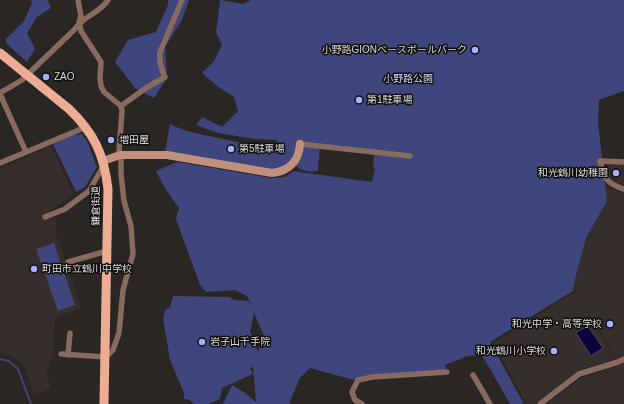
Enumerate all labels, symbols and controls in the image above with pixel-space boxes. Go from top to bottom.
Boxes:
place label: 小野路GIONベースボールパーク [321,44,467,56]
marker: 小野路GIONベースボールパーク [470,45,480,55]
place label: ZAO [54,71,75,83]
marker: ZAO [41,72,51,82]
park label: 小野路公園 [383,73,433,85]
place label: 第1駐車場 [367,94,413,106]
marker: 第1駐車場 [354,95,364,105]
place label: 増田屋 [119,134,149,146]
marker: 増田屋 [106,135,116,145]
place label: 第5駐車場 [239,143,285,155]
marker: 第5駐車場 [226,144,236,154]
place label: 和光鶴川幼稚園 [538,167,608,179]
marker: 和光鶴川幼稚園 [611,168,621,178]
street label: 鎌倉街道 [90,186,102,226]
place label: 町田市立鶴川中学校 [42,263,132,275]
marker: 町田市立鶴川中学校 [29,264,39,274]
place label: 和光中学・高等学校 [512,318,602,330]
marker: 和光中学・高等学校 [605,319,615,329]
place label: 岩子山千手院 [210,336,270,348]
marker: 岩子山千手院 [197,337,207,347]
place label: 和光鶴川小学校 [476,345,546,357]
marker: 和光鶴川小学校 [549,346,559,356]

